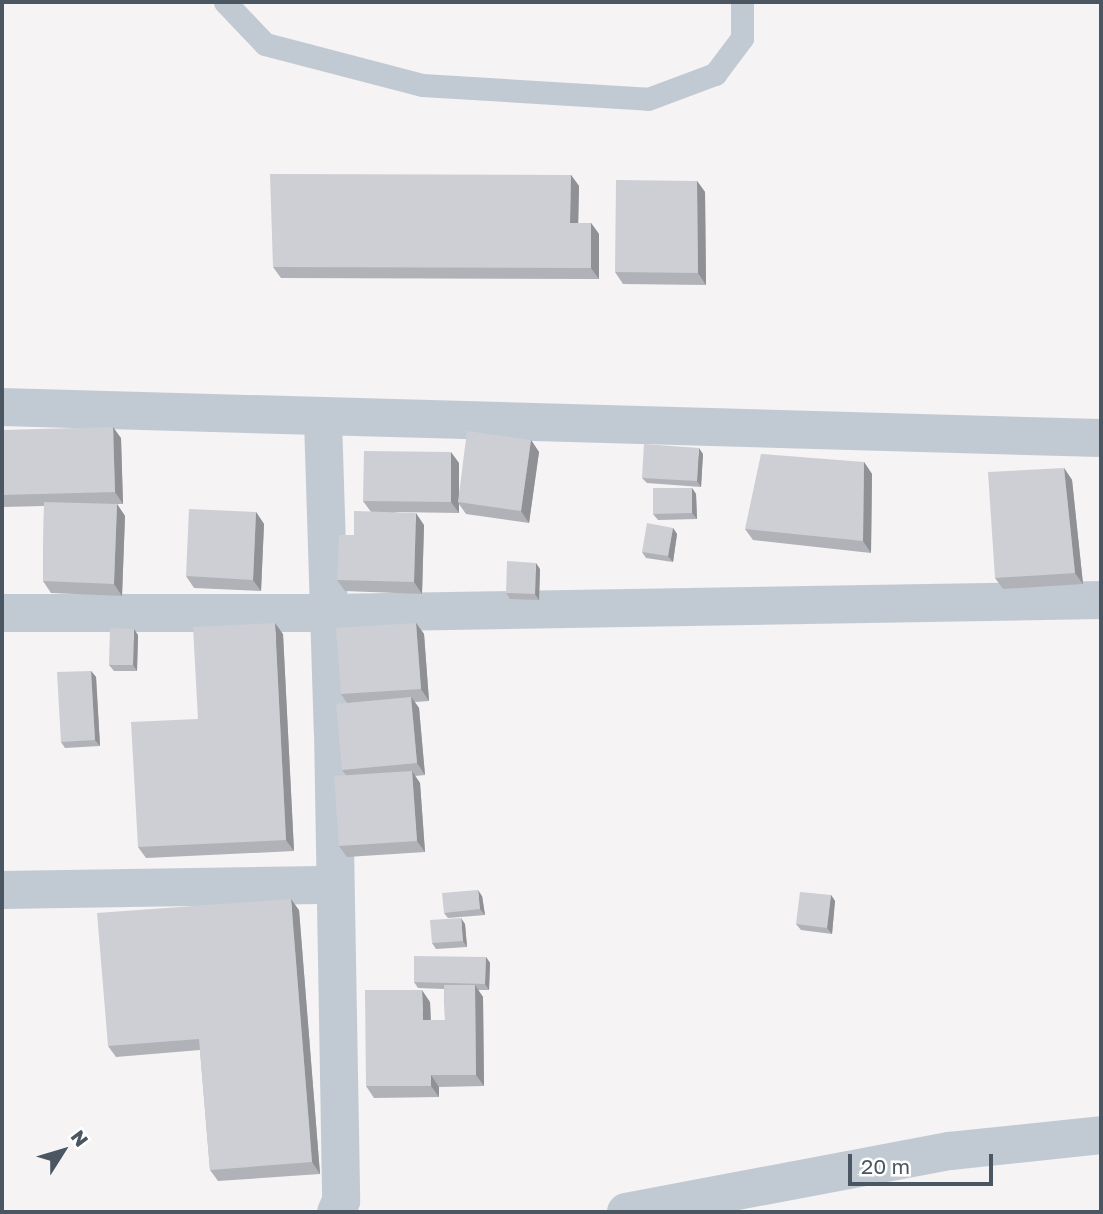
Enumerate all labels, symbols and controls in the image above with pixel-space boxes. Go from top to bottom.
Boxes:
north arrow [28,1116,98,1186]
text: N [67,1125,94,1151]
scale bar [851,1140,996,1184]
text: 20 m [861,1153,910,1179]

